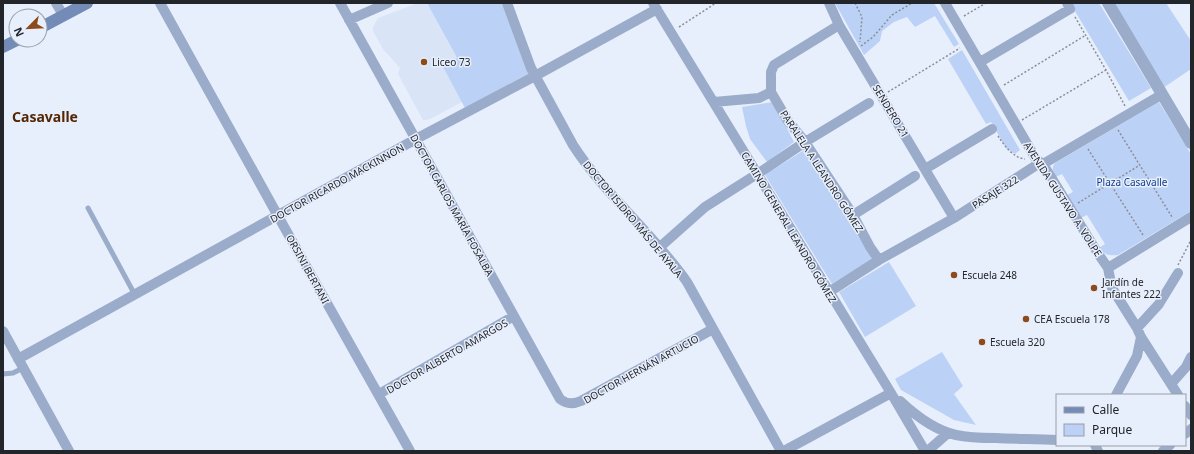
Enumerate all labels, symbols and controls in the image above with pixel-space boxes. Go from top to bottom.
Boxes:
north arrow [8,8,48,48]
text: N [10,25,27,39]
place label: Liceo 73 [432,55,471,69]
marker: Liceo 73 [419,57,429,67]
street label: SENDERO 21 [870,82,912,140]
district label: Casavalle [12,107,78,126]
street label: PARALELA A LEANDRO GÓMEZ [777,107,867,235]
street label: DOCTOR CARLOS MARÍA FOSALBA [407,131,497,279]
street label: AVENIDA GUSTAVO A. VOLPE [1021,139,1105,259]
street label: DOCTOR RICARDO MACKINNON [267,140,407,226]
street label: CAMINO GENERAL LEANDRO GÓMEZ [738,149,840,305]
street label: DOCTOR ISIDRO MÁS DE AYALA [580,158,686,280]
street label: PASAJE 322 [969,172,1021,212]
park label: Plaza Casavalle [1097,175,1168,189]
street label: ORSINI BERTANI [283,232,333,306]
place label: Escuela 248 [962,268,1017,282]
marker: Escuela 248 [949,270,959,280]
place label: Jardín de Infantes 222 [1101,275,1161,301]
marker: Jardín de Infantes 222 [1089,283,1099,293]
place label: CEA Escuela 178 [1034,312,1110,326]
marker: CEA Escuela 178 [1021,314,1031,324]
street label: DOCTOR ALBERTO AMARGOS [384,315,511,396]
street label: DOCTOR HERNÁN ARTUCIO [581,331,701,407]
place label: Escuela 320 [990,335,1045,349]
marker: Escuela 320 [977,337,987,347]
legend [1056,394,1186,446]
text: Calle [1092,401,1120,418]
text: Parque [1092,421,1133,438]

